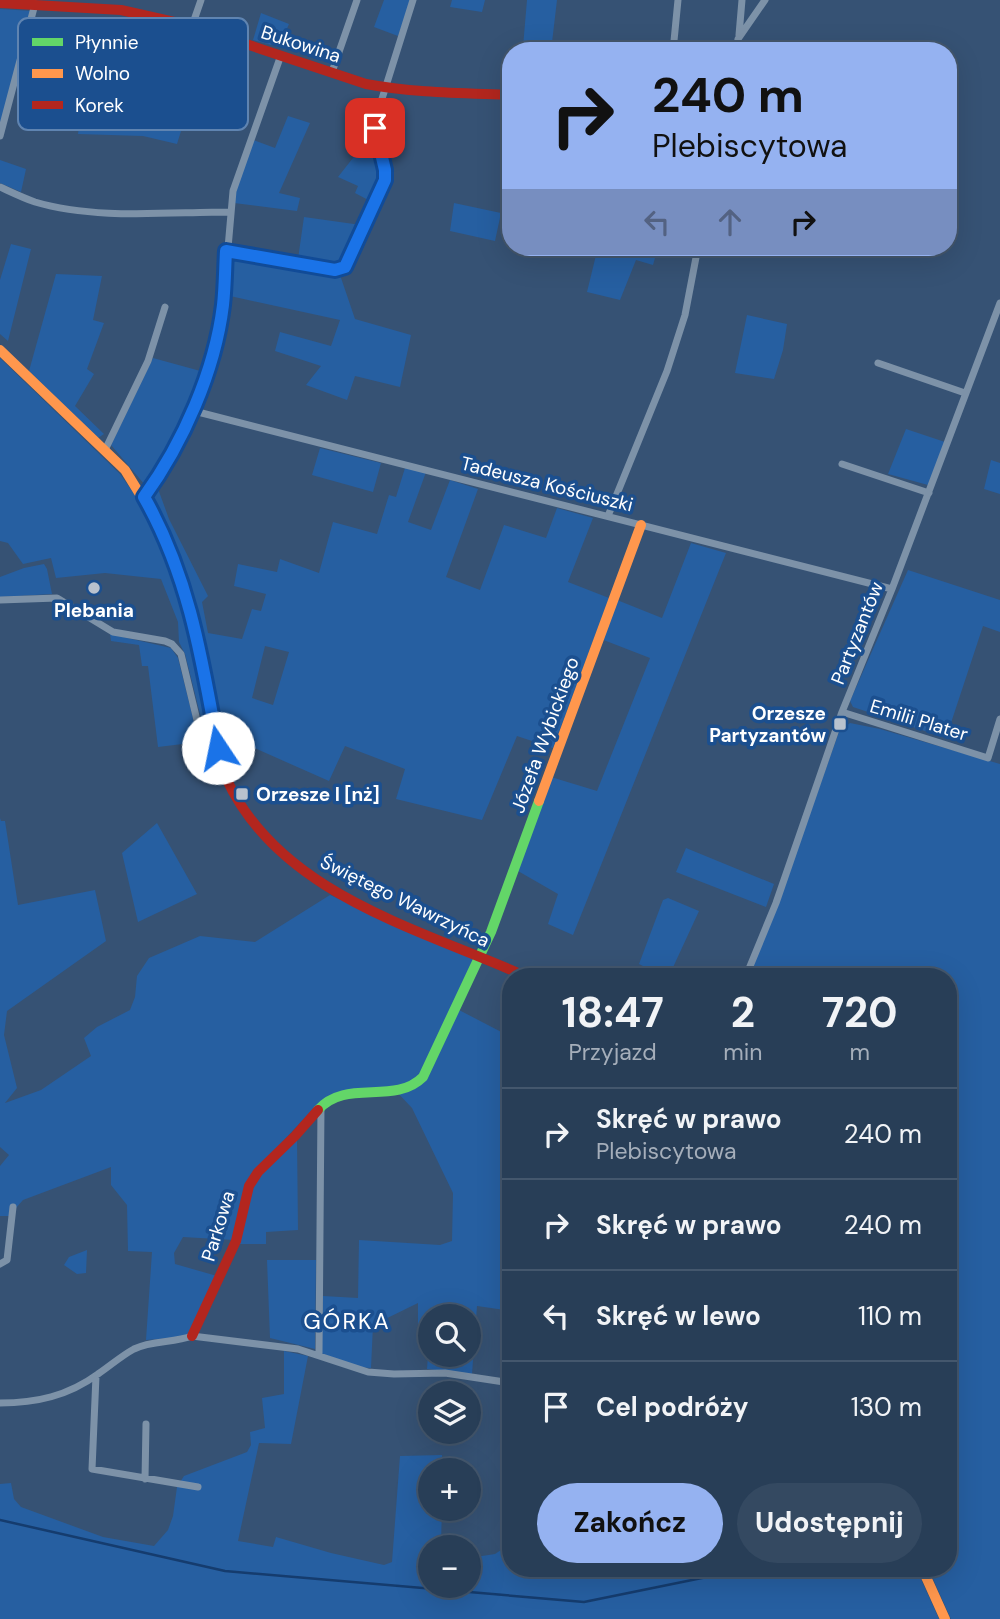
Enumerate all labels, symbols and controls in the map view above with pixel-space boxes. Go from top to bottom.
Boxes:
legend [18,18,248,130]
street label: Bukowina [258,19,344,69]
text: Płynnie [75,30,139,55]
text: Wolno [75,61,130,86]
text: 240 m [652,63,804,127]
icon: right [537,70,628,161]
text: Korek [75,93,124,118]
pin [345,98,405,158]
icon: arrive [356,109,394,147]
text: Plebiscytowa [652,125,847,167]
icon: left [638,203,676,241]
icon: ahead [711,203,749,241]
icon: right [784,203,822,241]
street label: Tadeusza Kościuszki [458,450,636,518]
street label: Partyzantów [825,578,889,688]
marker: Plebania [86,580,102,596]
place label: Plebania [54,598,134,623]
street label: Józefa Wybickiego [505,653,585,817]
street label: Emilii Plater [867,693,971,747]
place label: Orzesze Partyzantów [709,701,826,748]
position arrow [181,711,255,785]
marker: Orzesze Partyzantów [832,716,848,732]
place label: Orzesze I [nż] [256,782,380,807]
marker: Orzesze I [nż] [234,786,250,802]
street label: Świętego Wawrzyńca [316,849,494,953]
text: 18:47 [561,985,664,1040]
text: 2 [731,985,755,1040]
text: 720 [822,985,898,1040]
text: Przyjazd [568,1037,657,1067]
text: min [723,1037,762,1067]
text: m [849,1037,870,1067]
text: Skręć w prawo [596,1102,782,1136]
icon: right [537,1115,575,1153]
text: 240 m [844,1117,922,1151]
text: Plebiscytowa [596,1136,736,1166]
street label: Parkowa [195,1188,241,1264]
icon: right [537,1206,575,1244]
text: Skręć w prawo [596,1208,782,1242]
text: 240 m [844,1208,922,1242]
icon: left [537,1297,575,1335]
text: Skręć w lewo [596,1299,761,1333]
text: 110 m [858,1299,922,1333]
map controls [418,1304,481,1598]
button: search [418,1304,481,1367]
district label: GÓRKA [303,1306,391,1336]
button: layers [418,1381,481,1444]
icon: arrive [537,1388,575,1426]
text: Cel podróży [596,1390,749,1424]
text: 130 m [851,1390,922,1424]
button: + [418,1458,481,1521]
button: Zakończ [537,1483,723,1563]
button: Udostępnij [737,1483,922,1563]
button: − [418,1535,481,1598]

